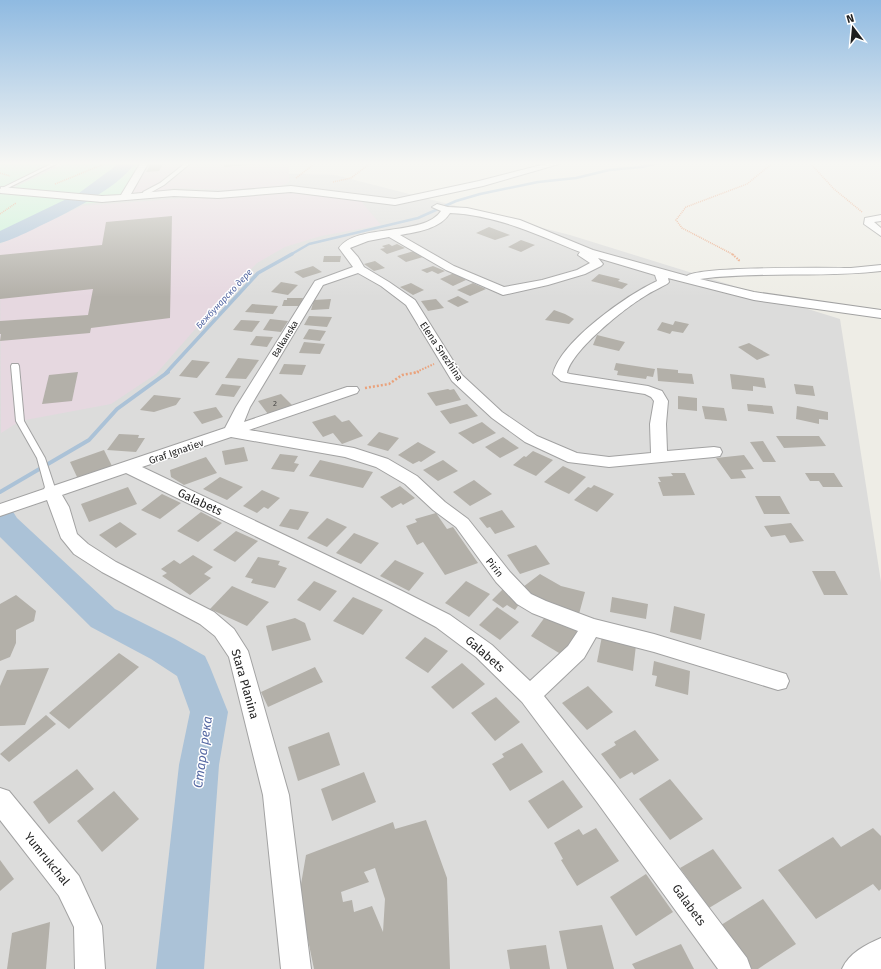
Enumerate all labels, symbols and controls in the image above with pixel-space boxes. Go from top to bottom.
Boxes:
north arrow [833,8,873,48]
text: N [845,12,856,26]
water label: Бежбунарско дере [194,267,254,331]
street label: Balkanska [270,319,300,359]
street label: Elena Snezhina [417,320,465,383]
house number: 2 [273,399,277,408]
street label: Graf Ignatiev [147,437,206,467]
street label: Galabets [175,486,225,519]
street label: Pirin [483,556,506,580]
street label: Galabets [462,633,508,675]
street label: Stara Planina [228,647,262,721]
water label: Стара река [190,715,215,789]
street label: Yumrukchal [22,830,73,889]
street label: Galabets [669,882,709,929]

